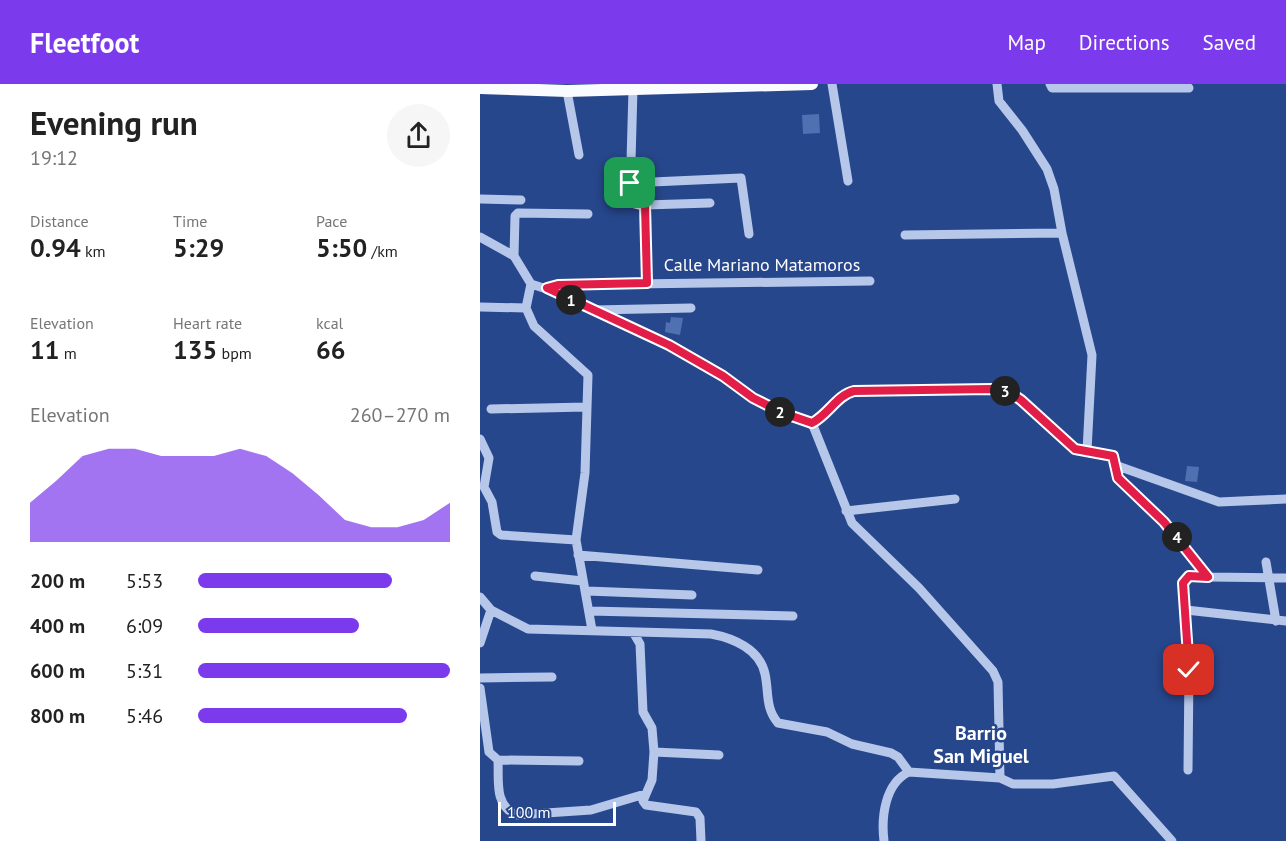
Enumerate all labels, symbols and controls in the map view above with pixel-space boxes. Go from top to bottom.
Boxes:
text: Fleetfoot [30,24,139,61]
text: Map [1007,29,1046,56]
text: Directions [1079,29,1170,56]
text: Saved [1203,29,1256,56]
text: Evening run [30,101,198,144]
button: share [387,104,450,167]
text: 19:12 [30,145,78,171]
pin [604,157,655,208]
icon: arrive [613,166,646,199]
text: Distance [30,211,89,231]
text: Time [173,211,207,231]
text: Pace [316,211,347,231]
text: 0.94 [30,231,81,264]
text: 5:29 [173,231,224,264]
text: 5:50 [316,231,367,264]
text: km [81,241,106,261]
text: /km [367,241,398,261]
street label: Calle Mariano Matamoros [664,253,860,276]
pin: 1 [556,285,586,315]
text: 1 [566,290,576,310]
text: Elevation [30,313,94,333]
text: Heart rate [173,313,242,333]
text: kcal [316,313,343,333]
text: 11 [30,333,59,366]
text: 135 [173,333,217,366]
text: 66 [316,333,345,366]
text: m [59,343,77,363]
text: bpm [217,343,252,363]
pin: 3 [990,376,1020,406]
text: 3 [1000,381,1010,401]
pin: 2 [765,397,795,427]
text: Elevation [30,402,110,428]
text: 260–270 m [350,402,450,428]
text: 2 [775,402,785,422]
pin: 4 [1162,522,1192,552]
text: 4 [1172,527,1182,547]
text: 200 m [30,568,85,594]
text: 5:53 [126,568,163,594]
text: 400 m [30,613,85,639]
text: 6:09 [126,613,163,639]
pin [1163,644,1214,695]
icon: check [1172,653,1205,686]
text: 600 m [30,658,85,684]
text: 5:31 [126,658,163,684]
text: 800 m [30,703,85,729]
text: 5:46 [126,703,163,729]
district label: Barrio San Miguel [933,720,1029,769]
scale bar [498,799,616,826]
text: 100 m [507,802,550,822]

